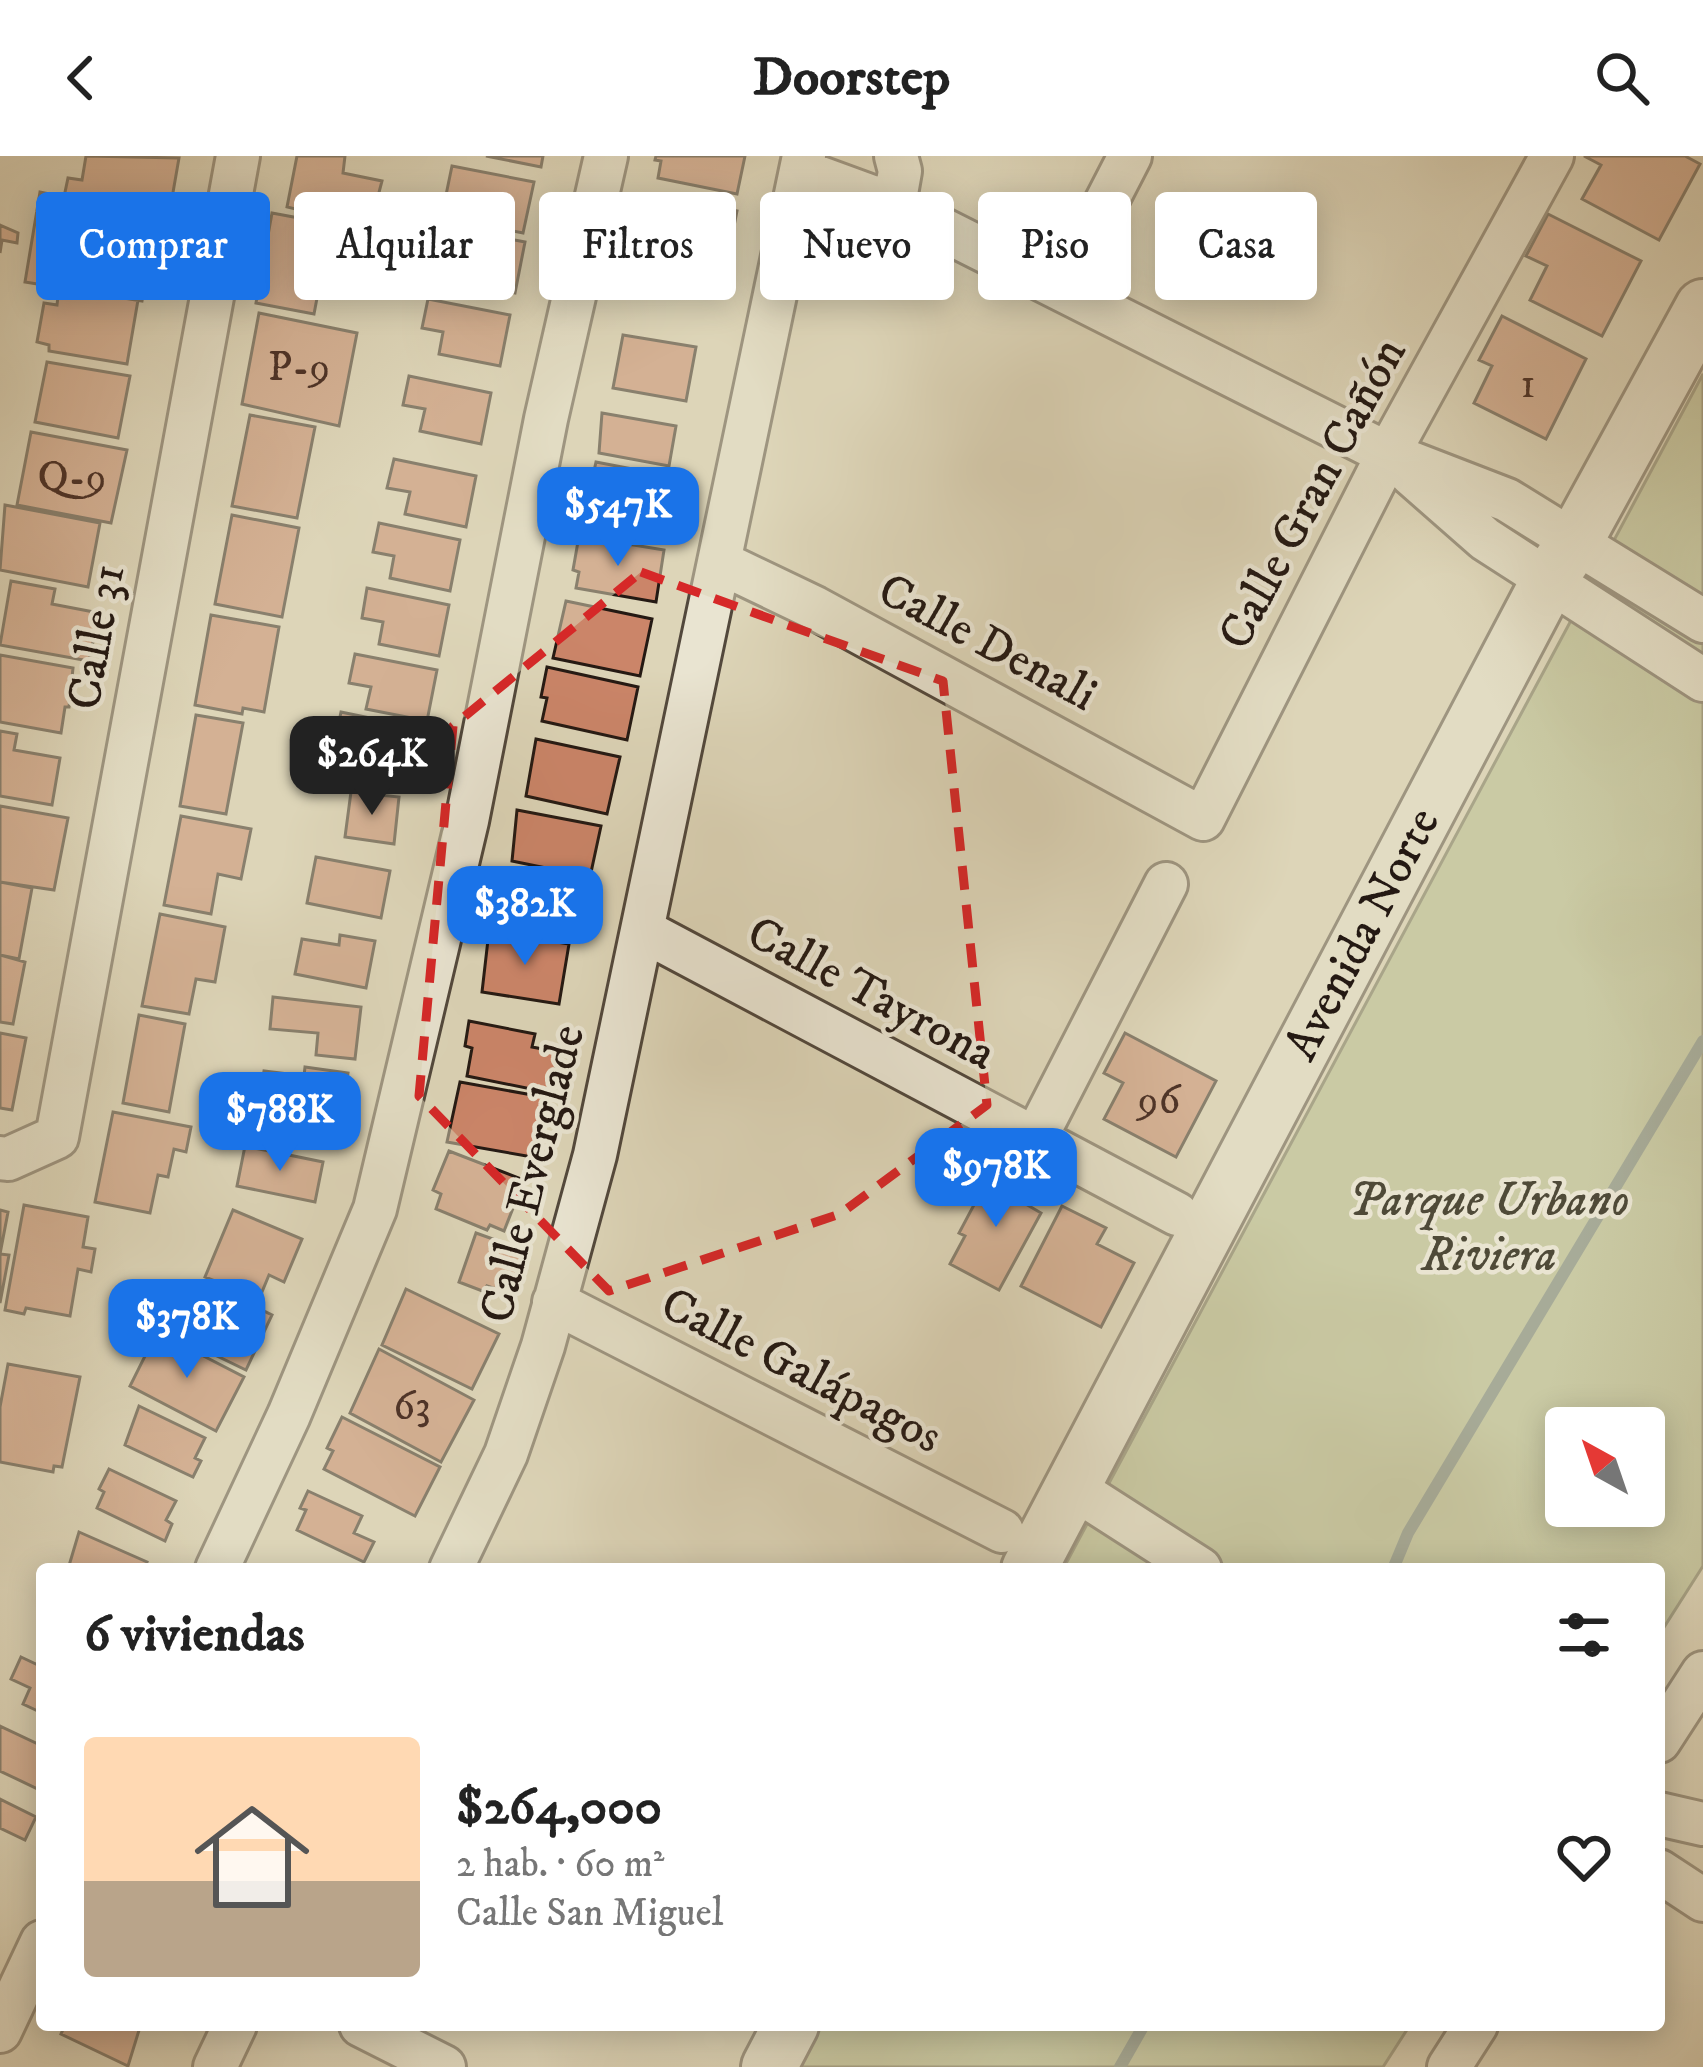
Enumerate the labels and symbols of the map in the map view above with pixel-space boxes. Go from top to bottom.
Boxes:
street label: Calle Gran Cañón [1206,328,1420,660]
house number: P-9 [268,342,330,394]
house number: 1 [1520,359,1536,411]
house number: Q-9 [37,452,107,504]
pin: $547K [534,467,702,569]
street label: Calle 31 [55,560,139,714]
street label: Calle Denali [867,560,1107,726]
pin: $264K [288,716,456,818]
street label: Avenida Norte [1272,798,1454,1071]
pin: $382K [441,866,609,968]
street label: Calle Tayrona [736,903,1006,1085]
street label: Calle Everglade [467,1019,599,1329]
pin: $788K [196,1072,364,1174]
house number: 96 [1136,1075,1183,1127]
pin: $978K [912,1128,1080,1230]
park label: Parque Urbano Riviera [1349,1171,1629,1286]
street label: Calle Galápagos [651,1275,951,1467]
pin: $378K [103,1279,271,1381]
house number: 63 [393,1381,431,1433]
north arrow [1545,1407,1665,1527]

